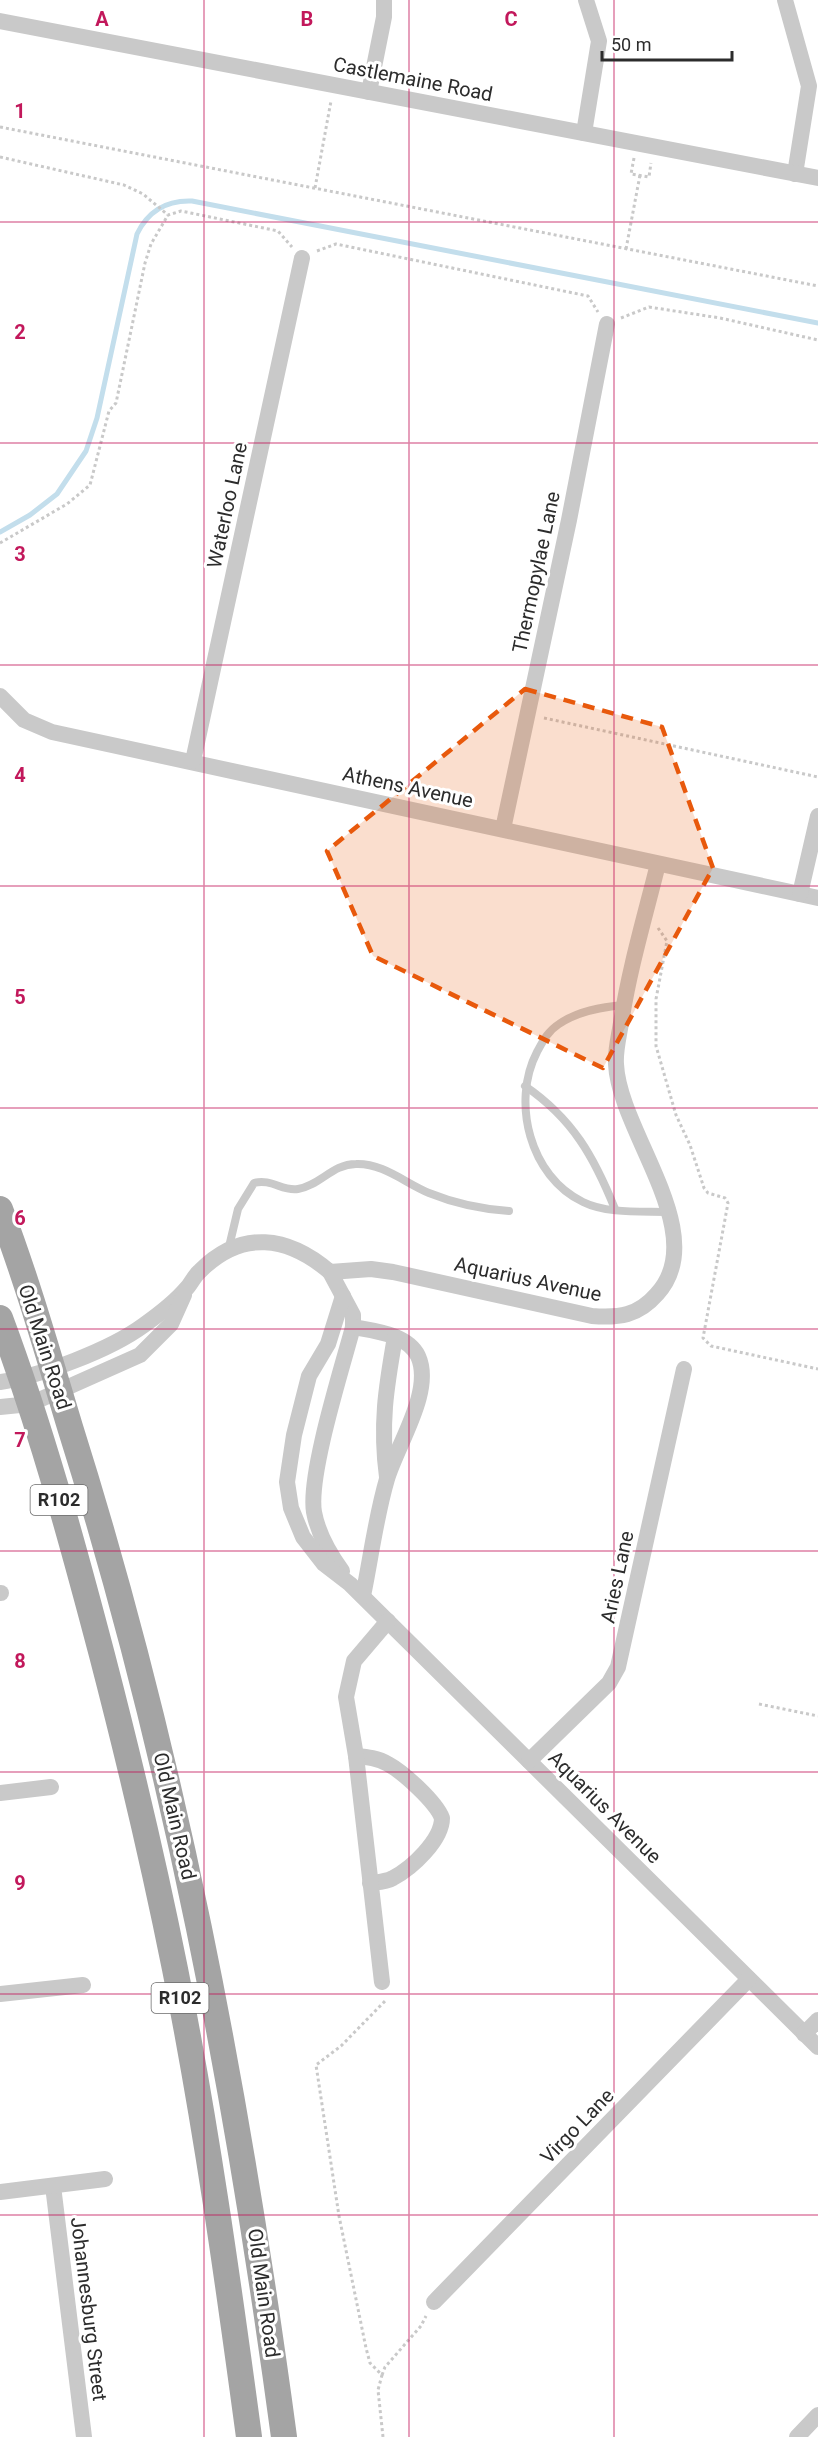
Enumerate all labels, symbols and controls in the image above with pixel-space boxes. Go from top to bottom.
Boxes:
text: A [95,7,109,31]
text: B [301,7,313,31]
text: C [504,7,518,31]
scale bar [602,24,732,62]
text: 50 m [611,34,651,55]
street label: Castlemaine Road [331,52,495,106]
text: 1 [14,99,26,123]
text: 2 [14,320,26,344]
street label: Waterloo Lane [202,440,252,570]
street label: Thermopylae Lane [507,489,565,655]
text: 3 [14,542,26,566]
street label: Athens Avenue [341,761,475,813]
text: 4 [14,763,26,787]
text: 5 [14,985,26,1009]
text: 6 [14,1206,26,1230]
street label: Aquarius Avenue [452,1252,604,1306]
street label: Old Main Road [14,1281,76,1413]
text: 7 [14,1428,26,1452]
road number: R102 [31,1485,88,1515]
street label: Aries Lane [596,1529,638,1625]
text: 8 [14,1649,26,1673]
street label: Aquarius Avenue [544,1746,666,1868]
street label: Old Main Road [149,1750,201,1882]
text: 9 [14,1871,26,1895]
road number: R102 [152,1983,208,2013]
street label: Virgo Lane [535,2083,619,2169]
street label: Johannesburg Street [66,2216,112,2402]
street label: Old Main Road [243,2227,285,2359]

